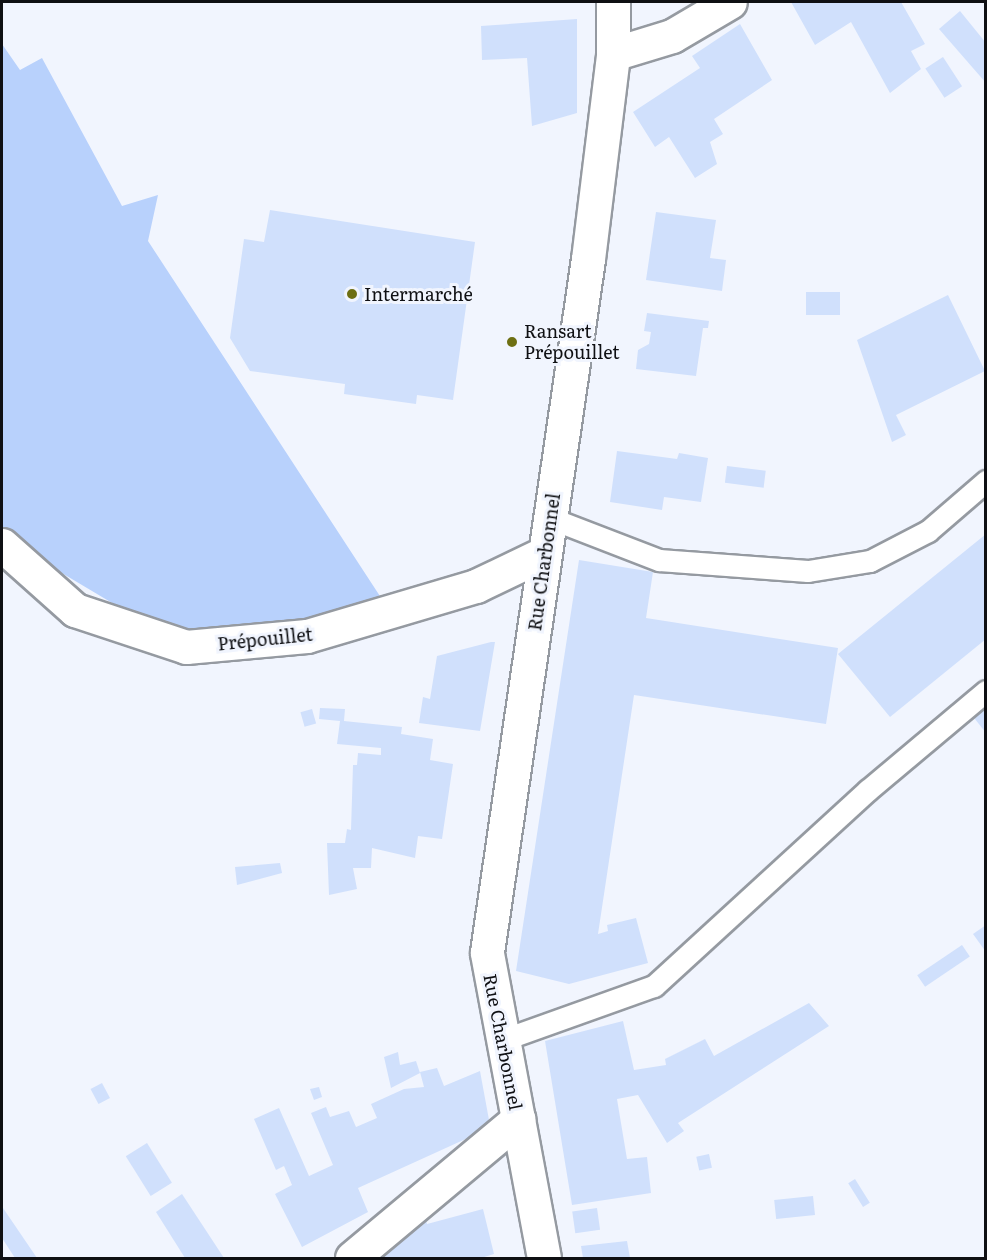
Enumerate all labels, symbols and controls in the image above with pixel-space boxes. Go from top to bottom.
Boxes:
place label: Intermarché [364,283,473,305]
marker: Intermarché [345,287,359,301]
place label: Ransart Prépouillet [524,321,620,364]
marker: Ransart Prépouillet [505,335,519,349]
street label: Rue Charbonnel [524,492,564,632]
street label: Prépouillet [216,623,314,655]
street label: Rue Charbonnel [479,972,527,1112]

